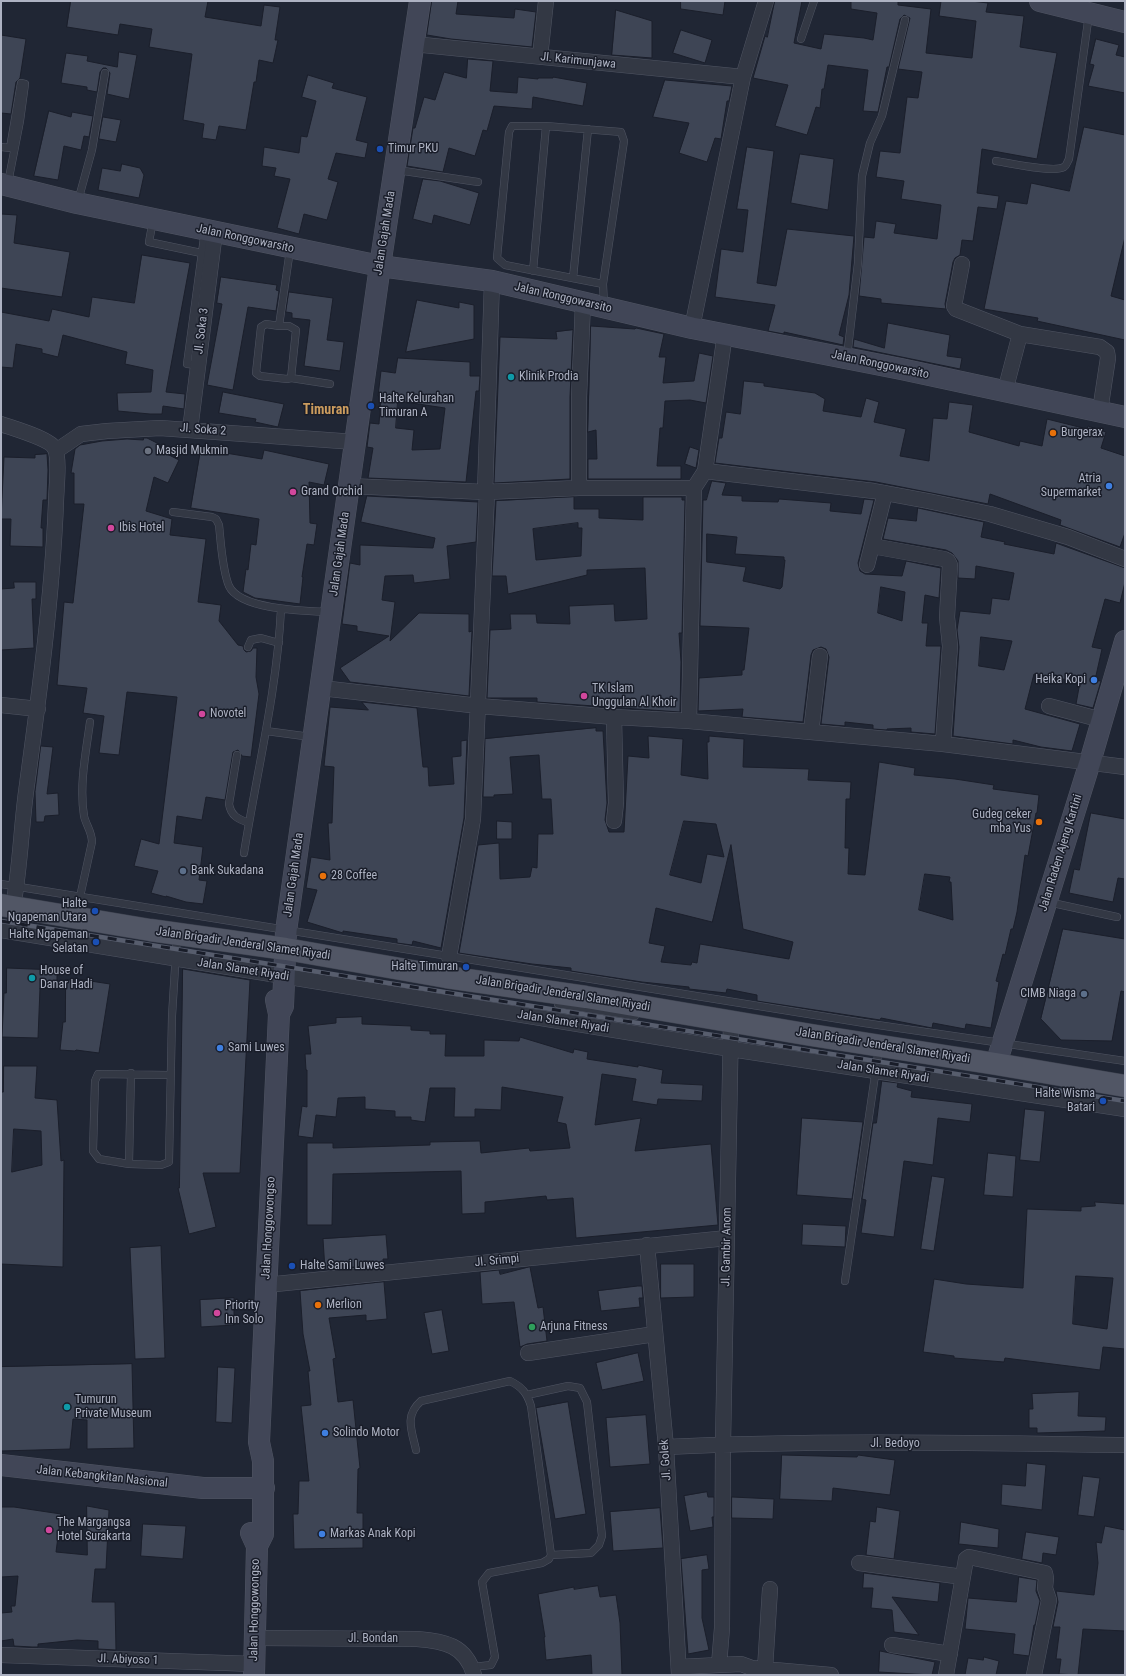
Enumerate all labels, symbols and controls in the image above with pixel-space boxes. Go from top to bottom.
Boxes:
street label: Jl. Karimunjawa [540,50,616,72]
place label: Timur PKU [388,142,438,156]
marker: Timur PKU [375,144,385,154]
street label: Jalan Gajah Mada [371,190,399,276]
street label: Jalan Ronggowarsito [195,222,295,256]
street label: Jalan Ronggowarsito [513,280,613,316]
street label: Jl. Soka 3 [192,307,212,355]
street label: Jalan Ronggowarsito [830,348,930,382]
place label: Klinik Prodia [519,370,578,384]
marker: Klinik Prodia [506,372,516,382]
place label: Halte Kelurahan Timuran A [379,392,454,420]
marker: Halte Kelurahan Timuran A [366,401,376,411]
district label: Timuran [303,402,349,418]
street label: Jl. Soka 2 [179,421,227,439]
place label: Burgerax [1061,426,1103,440]
marker: Burgerax [1048,428,1058,438]
place label: Masjid Mukmin [156,444,228,458]
marker: Masjid Mukmin [143,446,153,456]
place label: Atria Supermarket [1041,472,1101,500]
marker: Atria Supermarket [1104,481,1114,491]
place label: Grand Orchid [301,485,363,499]
marker: Grand Orchid [288,487,298,497]
street label: Jalan Gajah Mada [327,511,353,597]
place label: Ibis Hotel [119,521,164,535]
marker: Ibis Hotel [106,523,116,533]
place label: Heika Kopi [1035,673,1086,687]
marker: Heika Kopi [1089,675,1099,685]
place label: TK Islam Unggulan Al Khoir [592,682,676,710]
marker: TK Islam Unggulan Al Khoir [579,691,589,701]
place label: Novotel [210,707,246,721]
marker: Novotel [197,709,207,719]
street label: Jalan Raden Ajeng Kartini [1036,793,1086,913]
place label: Gudeg ceker mba Yus [972,808,1031,836]
marker: Gudeg ceker mba Yus [1034,817,1044,827]
street label: Jalan Gajah Mada [281,832,307,918]
place label: Bank Sukadana [191,864,264,878]
marker: Bank Sukadana [178,866,188,876]
place label: 28 Coffee [331,869,377,883]
marker: 28 Coffee [318,871,328,881]
place label: Halte Ngapeman Utara [8,897,87,925]
marker: Halte Ngapeman Utara [90,906,100,916]
street label: Jalan Brigadir Jenderal Slamet Riyadi [155,925,331,963]
place label: Halte Ngapeman Selatan [9,928,88,956]
marker: Halte Ngapeman Selatan [91,937,101,947]
street label: Jalan Slamet Riyadi [196,956,290,984]
place label: Halte Timuran [391,960,458,974]
marker: Halte Timuran [461,962,471,972]
place label: House of Danar Hadi [40,964,92,992]
marker: House of Danar Hadi [27,973,37,983]
street label: Jalan Brigadir Jenderal Slamet Riyadi [475,973,651,1015]
place label: CIMB Niaga [1020,987,1076,1001]
marker: CIMB Niaga [1079,989,1089,999]
street label: Jalan Slamet Riyadi [516,1008,610,1036]
street label: Jalan Brigadir Jenderal Slamet Riyadi [795,1025,971,1067]
place label: Sami Luwes [228,1041,285,1055]
marker: Sami Luwes [215,1043,225,1053]
street label: Jalan Slamet Riyadi [836,1058,930,1086]
place label: Halte Wisma Batari [1035,1087,1095,1115]
marker: Halte Wisma Batari [1098,1096,1108,1106]
street label: Jalan Honggowongso [259,1176,279,1280]
street label: Jl. Gambir Anom [719,1207,735,1287]
street label: Jl. Srimpi [474,1251,520,1271]
place label: Halte Sami Luwes [300,1259,385,1273]
marker: Halte Sami Luwes [287,1261,297,1271]
place label: Merlion [326,1298,362,1312]
place label: Priority Inn Solo [225,1299,263,1327]
marker: Merlion [313,1300,323,1310]
marker: Priority Inn Solo [212,1308,222,1318]
place label: Arjuna Fitness [540,1320,608,1334]
marker: Arjuna Fitness [527,1322,537,1332]
place label: Tumurun Private Museum [75,1393,152,1421]
marker: Tumurun Private Museum [62,1402,72,1412]
place label: Solindo Motor [333,1426,399,1440]
marker: Solindo Motor [320,1428,330,1438]
street label: Jl. Bedoyo [870,1437,920,1451]
street label: Jl. Golek [657,1439,675,1481]
street label: Jalan Kebangkitan Nasional [36,1463,168,1491]
place label: The Margangsa Hotel Surakarta [57,1516,131,1544]
marker: The Margangsa Hotel Surakarta [44,1525,54,1535]
place label: Markas Anak Kopi [330,1527,416,1541]
marker: Markas Anak Kopi [317,1529,327,1539]
street label: Jalan Honggowongso [247,1558,263,1662]
street label: Jl. Bondan [348,1632,398,1646]
street label: Jl. Abiyoso 1 [97,1652,159,1668]

